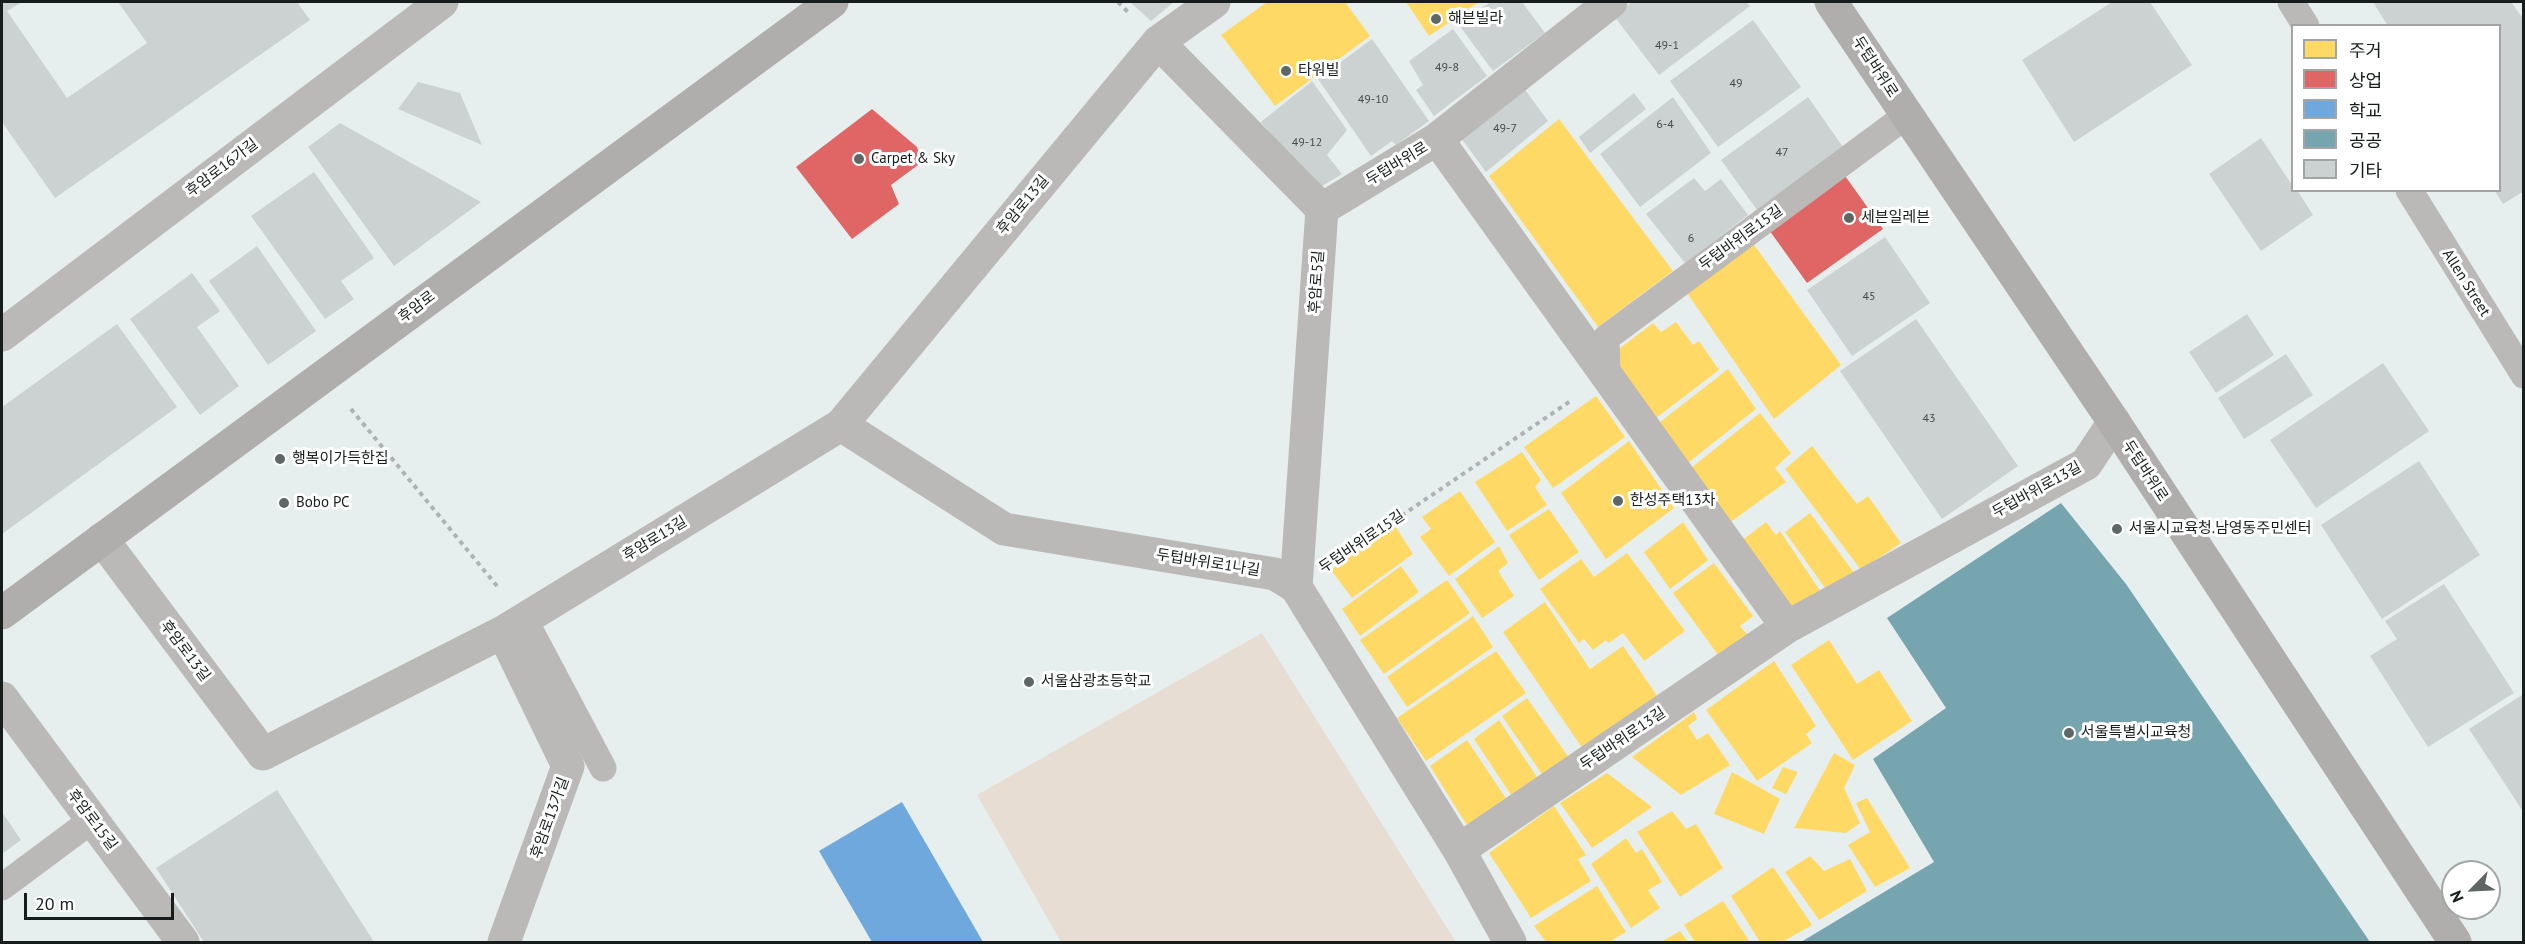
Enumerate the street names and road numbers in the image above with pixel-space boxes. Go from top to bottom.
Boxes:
street label: 두텁바위로 [1849,33,1901,101]
street label: 후암로16가길 [183,135,261,201]
street label: 두텁바위로 [1363,139,1431,189]
street label: 후암로13길 [993,172,1053,238]
street label: 두텁바위로15길 [1696,202,1786,274]
street label: Allen Street [2438,246,2494,320]
street label: 후암로5길 [1306,250,1328,314]
street label: 후암로 [395,287,439,327]
street label: 두텁바위로 [2119,437,2171,505]
street label: 두텁바위로13길 [1989,458,2085,522]
street label: 두텁바위로15길 [1316,507,1408,577]
street label: 후암로13길 [620,513,690,565]
street label: 두텁바위로1나길 [1155,546,1261,580]
street label: 후암로13길 [156,617,214,685]
street label: 두텁바위로13길 [1577,704,1669,774]
street label: 후암로13가길 [527,775,573,861]
street label: 후암로15길 [63,786,121,854]

